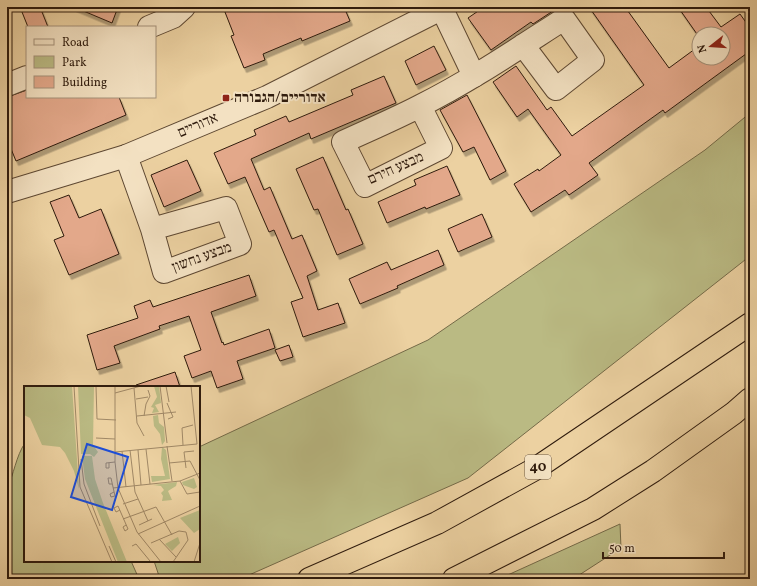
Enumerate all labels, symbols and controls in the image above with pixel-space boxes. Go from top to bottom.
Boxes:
legend [26,26,156,98]
north arrow [691,26,731,66]
text: Road [62,35,89,51]
text: N [695,42,711,55]
text: Park [62,55,87,71]
text: Building [62,75,107,91]
place label: אדוריים/הגבורה [234,88,326,109]
marker: אדוריים/הגבורה [221,93,231,103]
street label: אדוריים [174,108,222,144]
street label: מבצע חירם [364,147,428,191]
street label: מבצע נחשון [169,237,235,279]
inset map [24,386,200,562]
road number: 40 [525,455,551,479]
scale bar [603,534,724,560]
text: 50 m [609,541,635,557]

